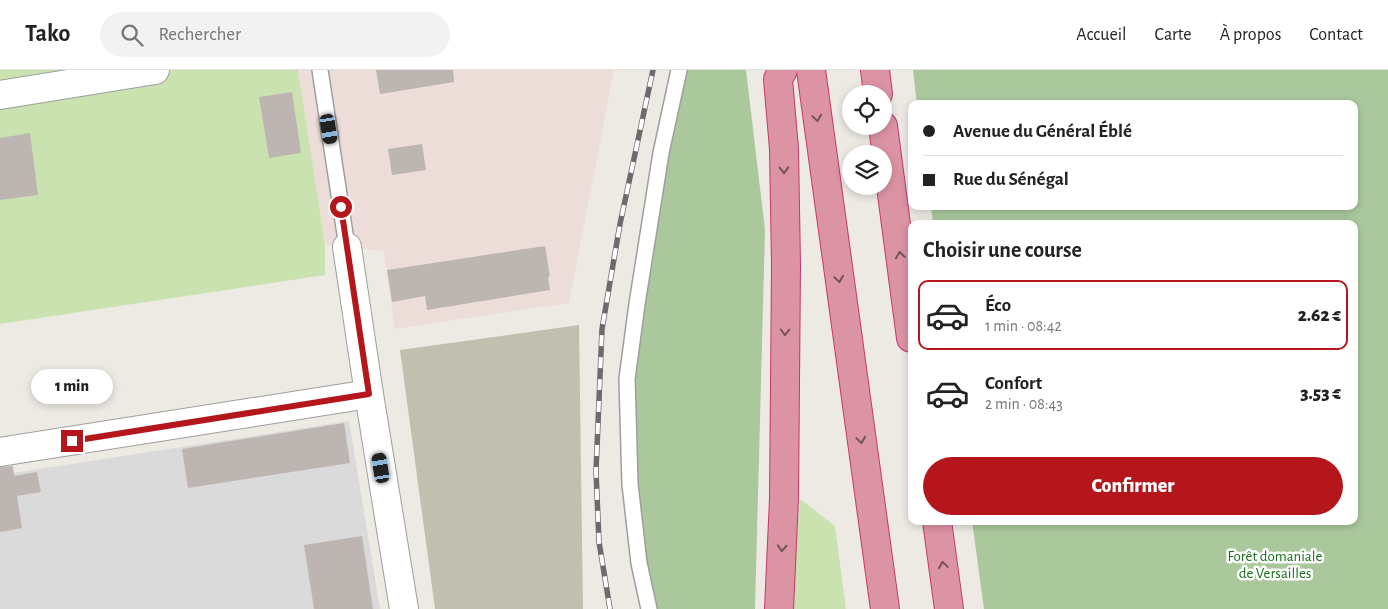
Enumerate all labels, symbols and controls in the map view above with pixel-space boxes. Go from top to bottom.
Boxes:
search box [100,12,450,57]
icon: search [118,21,146,49]
text: Tako [25,22,70,46]
text: Rechercher [158,25,241,44]
text: Accueil [1076,26,1127,44]
text: Carte [1155,26,1192,44]
text: À propos [1220,26,1281,44]
text: Contact [1309,26,1363,44]
map controls [842,85,892,195]
button: locate [842,85,892,135]
car [319,113,338,145]
one-way arrow [811,115,822,123]
text: Avenue du Général Éblé [953,122,1132,141]
button: layers [842,145,892,195]
one-way arrow [779,166,789,174]
text: Rue du Sénégal [953,170,1069,189]
route start [330,196,352,218]
text: Choisir une course [923,239,1082,261]
one-way arrow [895,251,906,259]
one-way arrow [833,276,844,284]
icon: car [925,293,970,338]
text: Éco [985,296,1011,315]
text: 2.62 € [1298,306,1341,325]
text: 1 min · 08:42 [985,318,1062,334]
one-way arrow [780,329,790,337]
callout: 1 min [31,368,113,404]
icon: car [925,371,970,416]
text: Confort [985,374,1042,393]
text: 1 min [55,378,89,394]
text: 3.53 € [1300,384,1341,403]
text: 2 min · 08:43 [985,396,1063,412]
route end [61,430,83,452]
one-way arrow [856,436,866,445]
car [371,452,390,484]
button: Confirmer [923,457,1343,515]
one-way arrow [776,544,787,552]
park label: Forêt domaniale de Versailles [1228,549,1323,581]
one-way arrow [938,561,949,569]

